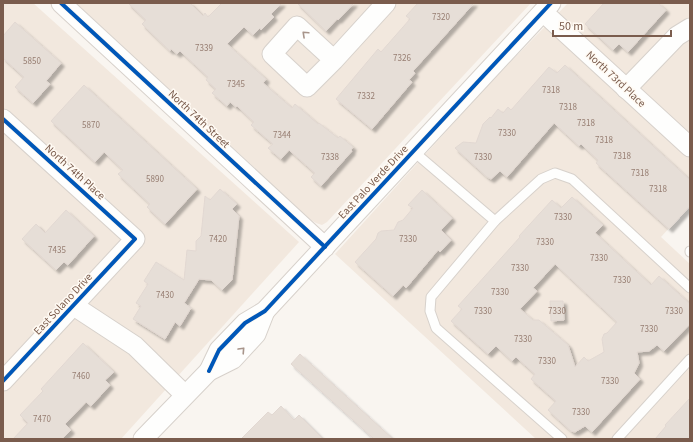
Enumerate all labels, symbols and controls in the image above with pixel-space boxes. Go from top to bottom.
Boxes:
house number: 7320 [432,11,450,24]
scale bar [553,12,671,38]
text: 50 m [559,18,583,35]
one-way arrow [302,31,310,38]
house number: 7339 [195,42,213,55]
street label: North 73rd Place [583,47,650,111]
house number: 7326 [393,52,411,65]
house number: 5850 [23,55,41,68]
house number: 7345 [227,78,245,91]
house number: 7318 [542,84,560,97]
street label: North 74th Street [165,87,233,152]
house number: 7332 [357,90,375,103]
house number: 7318 [559,101,577,114]
house number: 7318 [577,117,595,130]
house number: 5870 [82,119,100,132]
house number: 7330 [498,127,516,140]
house number: 7344 [273,129,291,142]
house number: 7318 [595,134,613,147]
street label: North 74th Place [42,141,109,204]
street label: East Palo Verde Drive [335,141,412,222]
house number: 7318 [613,150,631,163]
house number: 7338 [321,151,339,164]
house number: 7330 [474,151,492,164]
house number: 7318 [631,167,649,180]
house number: 5890 [146,173,164,186]
house number: 7318 [649,183,667,196]
house number: 7330 [554,211,572,224]
house number: 7420 [209,233,227,246]
house number: 7330 [399,233,417,246]
house number: 7330 [536,236,554,249]
house number: 7435 [48,244,66,257]
house number: 7330 [590,252,608,265]
house number: 7330 [511,262,529,275]
street label: East Solano Drive [30,269,96,338]
house number: 7330 [613,274,631,287]
house number: 7330 [491,286,509,299]
house number: 7430 [156,289,174,302]
house number: 7330 [474,305,492,318]
house number: 7330 [548,305,566,318]
house number: 7330 [665,305,683,318]
house number: 7330 [640,323,658,336]
house number: 7330 [514,333,532,346]
one-way arrow [237,347,245,355]
house number: 7330 [538,355,556,368]
house number: 7460 [72,370,90,383]
house number: 7330 [601,375,619,388]
house number: 7330 [572,406,590,419]
house number: 7470 [33,413,51,426]

